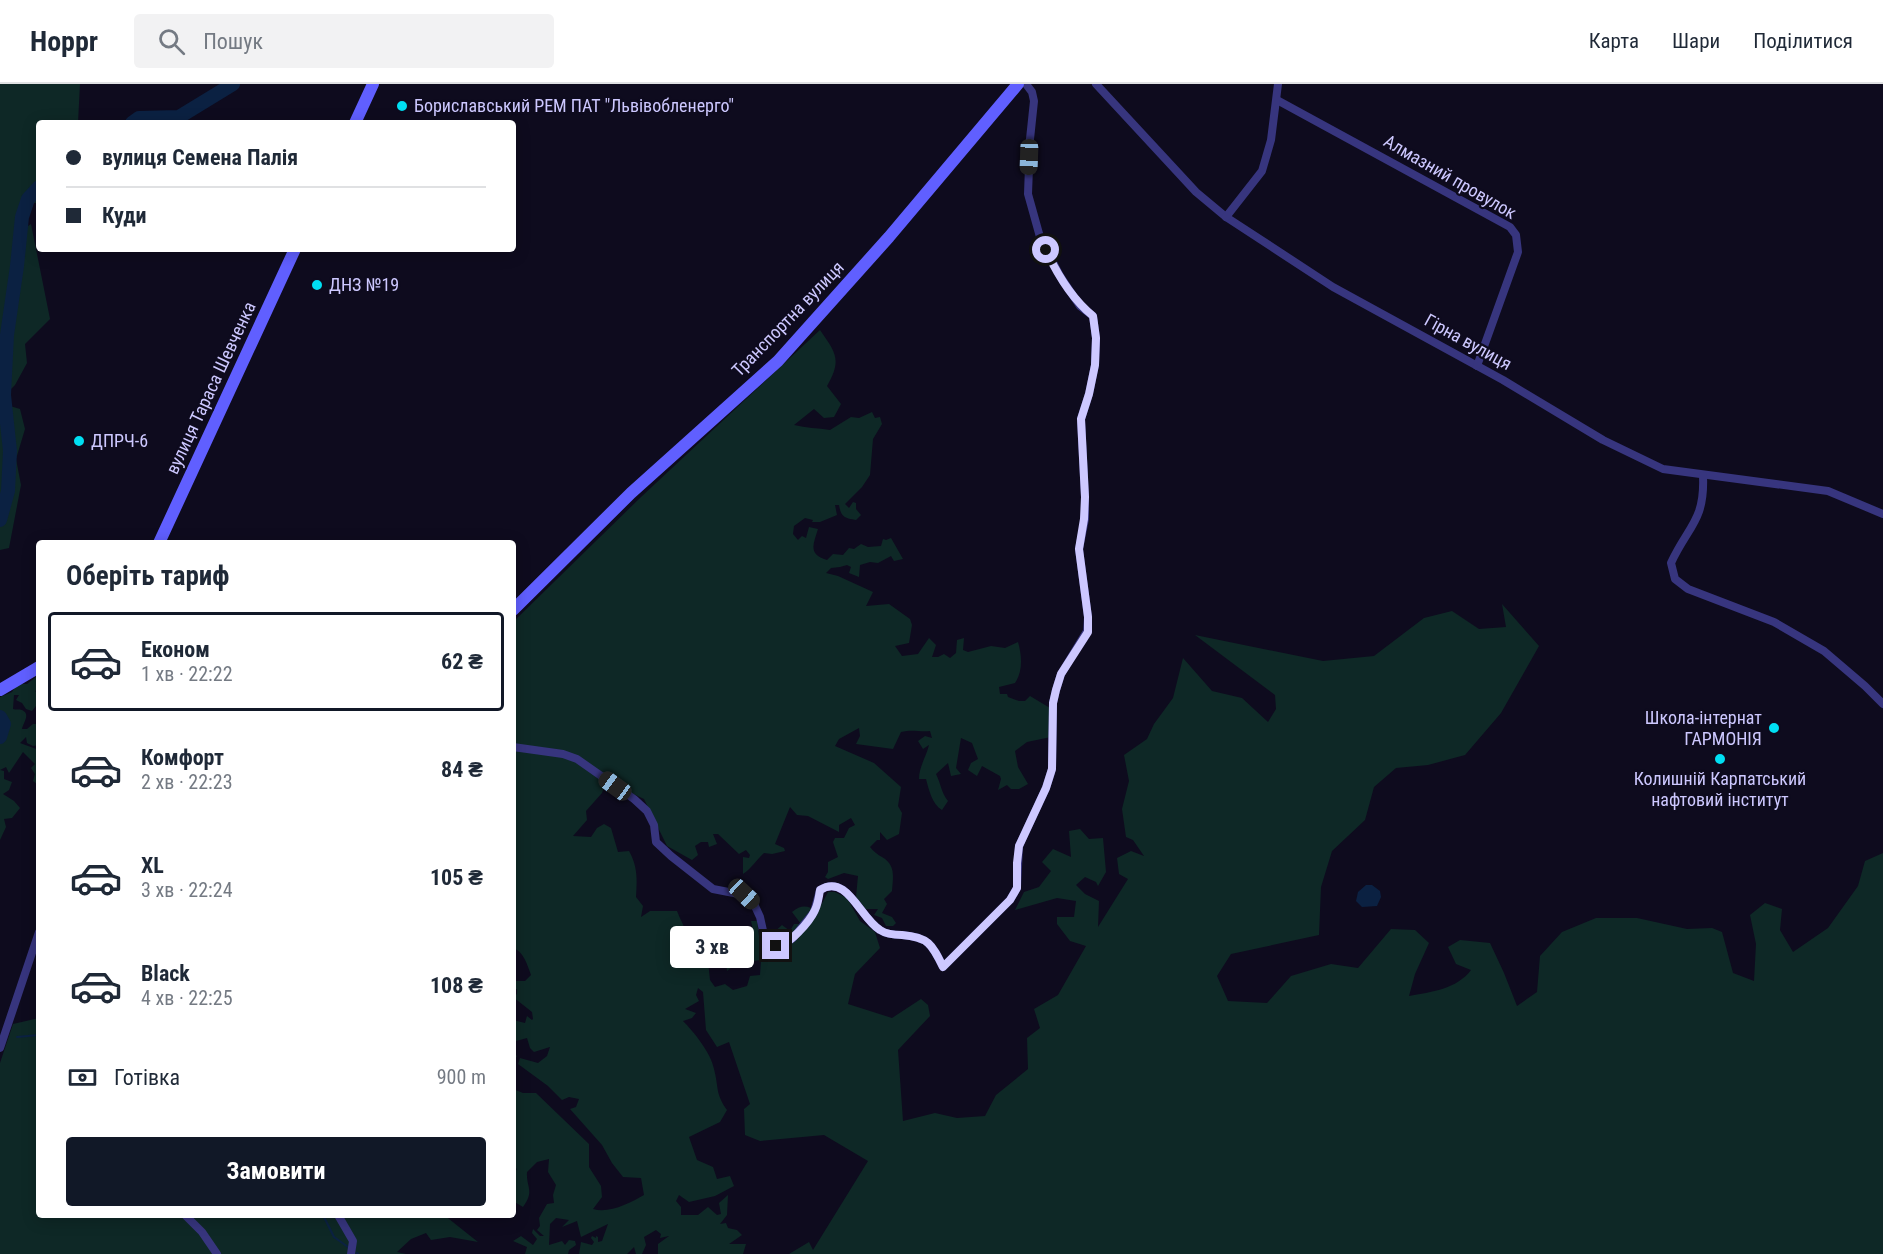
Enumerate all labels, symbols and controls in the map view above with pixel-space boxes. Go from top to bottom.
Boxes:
search box [134,14,554,68]
text: Hoppr [30,25,98,58]
icon: search [155,25,188,58]
text: Пошук [203,29,263,54]
text: Карта [1589,29,1639,53]
text: Шари [1672,29,1720,53]
text: Поділитися [1753,29,1853,53]
place label: Бориславський РЕМ ПАТ "Львівобленерго" [414,95,734,116]
marker: Бориславський РЕМ ПАТ "Львівобленерго" [395,99,409,113]
street label: Алмазний провулок [1380,130,1521,223]
car [1019,139,1039,175]
text: вулиця Семена Палія [102,145,298,170]
text: Куди [102,203,146,228]
route start [1032,236,1059,263]
street label: Транспортна вулиця [727,257,848,381]
place label: ДНЗ №19 [329,274,399,295]
marker: ДНЗ №19 [310,278,324,292]
street label: вулиця Тараса Шевченка [161,298,260,477]
street label: Гірна вулиця [1421,309,1515,374]
place label: ДПРЧ-6 [91,430,148,451]
marker: ДПРЧ-6 [72,434,86,448]
text: Оберіть тариф [66,560,229,592]
icon: car [69,635,123,689]
text: Економ [141,637,210,662]
text: 62 ₴ [441,649,483,674]
text: 1 хв · 22:22 [141,662,233,686]
place label: Школа-інтернат ГАРМОНІЯ [1645,707,1762,749]
marker: Школа-інтернат ГАРМОНІЯ [1767,721,1781,735]
icon: car [69,743,123,797]
text: Комфорт [141,745,224,770]
marker: Колишній Карпатський нафтовий інститут [1713,752,1727,766]
text: 84 ₴ [441,757,483,782]
car [595,768,635,804]
place label: Колишній Карпатський нафтовий інститут [1634,768,1806,810]
text: 2 хв · 22:23 [141,770,233,794]
icon: car [69,851,123,905]
text: XL [141,853,164,878]
text: 105 ₴ [430,865,483,890]
car [725,875,763,913]
text: 3 хв · 22:24 [141,878,233,902]
callout: 3 хв [671,925,755,967]
route end [762,932,789,959]
text: 3 хв [695,935,729,959]
icon: car [69,959,123,1013]
text: Black [141,961,190,986]
text: 108 ₴ [430,973,483,998]
text: 4 хв · 22:25 [141,986,233,1010]
icon: cash [66,1061,99,1094]
text: Готівка [114,1065,180,1090]
text: 900 m [437,1065,486,1089]
button: Замовити [66,1137,486,1206]

